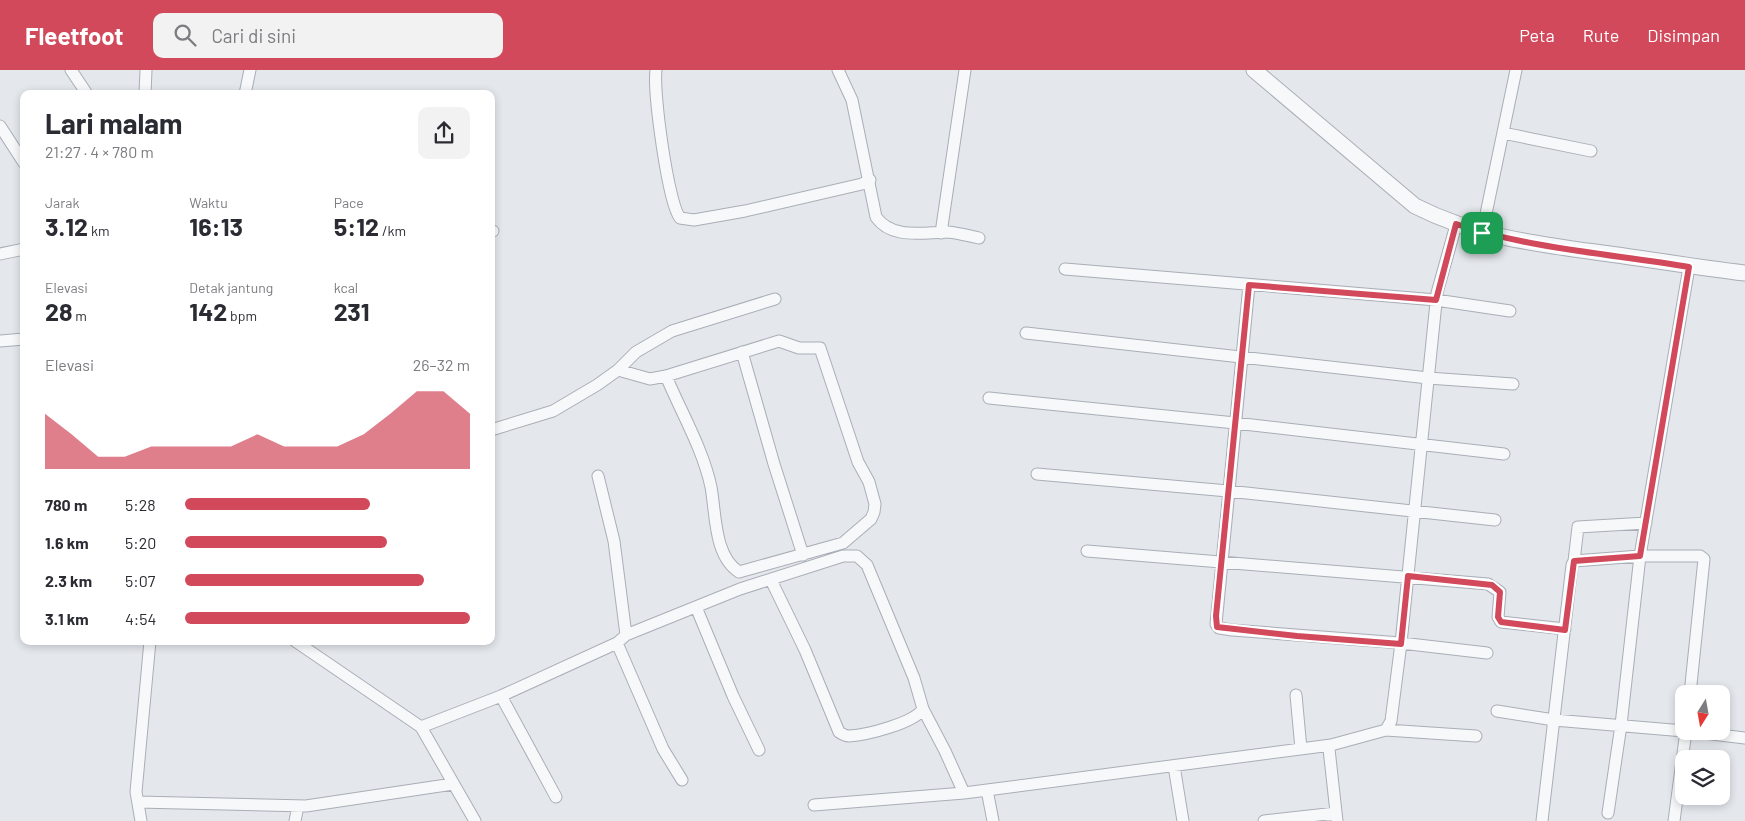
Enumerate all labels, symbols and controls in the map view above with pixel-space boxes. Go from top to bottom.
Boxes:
search box [153,13,503,58]
text: Fleetfoot [25,21,123,50]
icon: search [171,21,199,49]
text: Cari di sini [211,24,296,47]
text: Peta [1519,24,1555,46]
text: Rute [1583,24,1619,46]
text: Disimpan [1647,24,1720,46]
text: Lari malam [45,106,182,140]
button: share [418,107,470,159]
text: 21:27 · 4 × 780 m [45,142,154,161]
text: Jarak [45,194,79,211]
text: Waktu [189,194,228,211]
text: Pace [334,194,364,211]
text: 3.12 [45,211,88,241]
text: 16:13 [189,211,243,241]
text: 5:12 [334,211,379,241]
pin [1461,212,1503,254]
icon: arrive [1468,219,1496,247]
text: km [88,222,110,239]
text: /km [379,222,406,239]
text: Elevasi [45,279,88,296]
text: Detak jantung [189,279,273,296]
text: kcal [334,279,358,296]
text: 28 [45,296,73,326]
text: 142 [189,296,227,326]
text: 231 [334,296,370,326]
text: m [73,307,87,324]
text: bpm [227,307,257,324]
text: Elevasi [45,355,94,374]
text: 26–32 m [413,355,470,374]
text: 780 m [45,495,87,514]
text: 5:28 [125,495,156,514]
text: 1.6 km [45,533,89,552]
text: 5:20 [125,533,156,552]
text: 2.3 km [45,571,92,590]
text: 5:07 [125,571,155,590]
text: 3.1 km [45,609,89,628]
text: 4:54 [125,609,156,628]
north arrow [1675,685,1730,740]
map controls [1675,685,1730,805]
button: layers [1675,750,1730,805]

